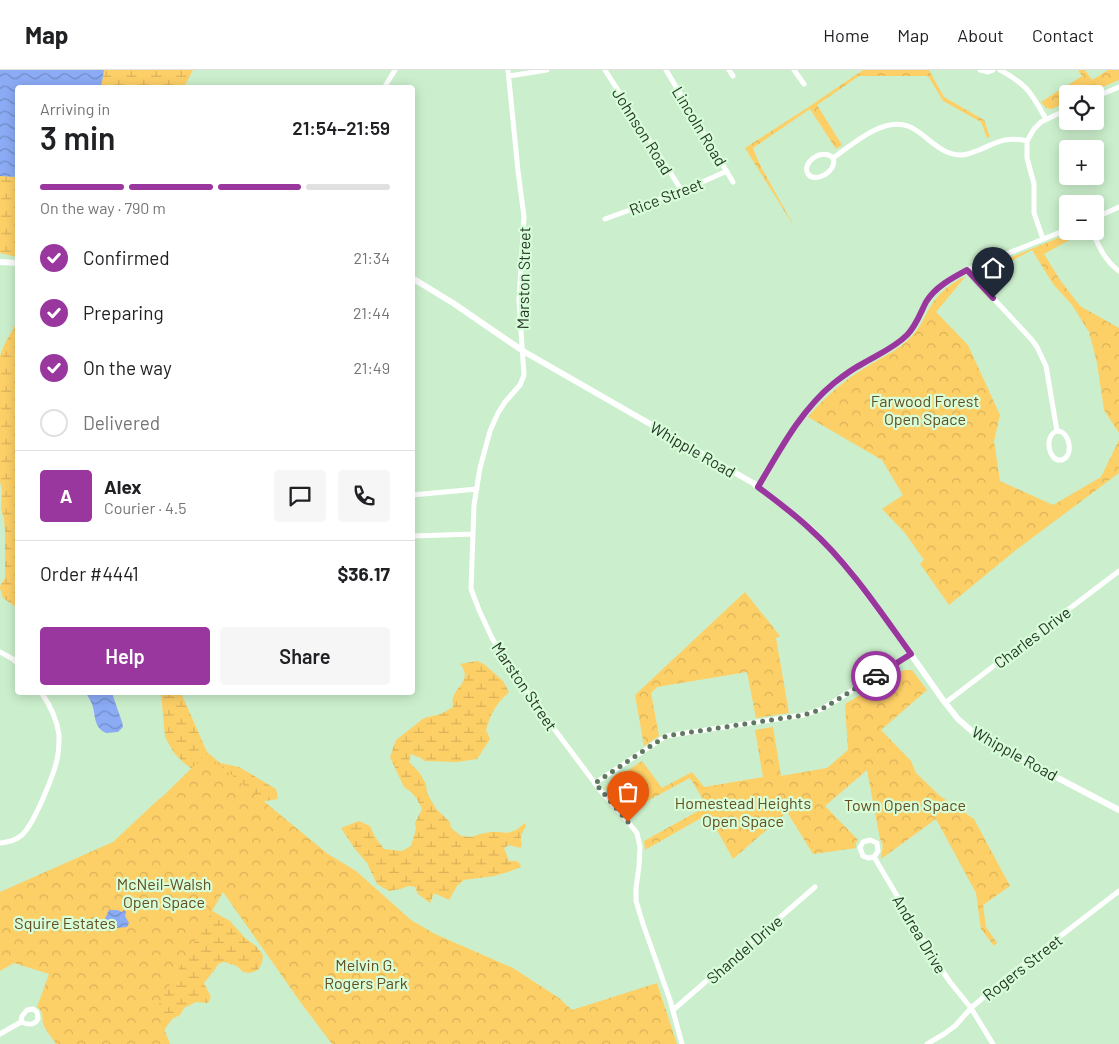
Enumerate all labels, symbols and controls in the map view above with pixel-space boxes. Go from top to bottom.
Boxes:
text: Map [25,20,68,49]
text: Home [823,24,869,46]
text: Map [897,24,929,46]
text: About [957,24,1004,46]
text: Contact [1032,24,1094,46]
street label: Lincoln Road [669,83,731,169]
street label: Johnson Road [609,84,677,178]
map controls [1059,85,1104,240]
button: locate [1059,85,1104,130]
text: Arriving in [40,99,110,118]
text: 21:54–21:59 [292,116,390,139]
text: 3 min [40,118,116,156]
button: + [1059,140,1104,185]
street label: Rice Street [626,173,706,219]
button: − [1059,195,1104,240]
text: On the way · 790 m [40,198,166,217]
street label: Marston Street [513,226,533,330]
icon: check [40,244,68,272]
text: Confirmed [83,246,170,269]
pin [972,247,1014,298]
text: 21:34 [354,248,390,267]
icon: home [979,254,1007,282]
icon: check [40,299,68,327]
text: Preparing [83,301,164,324]
text: 21:44 [353,303,390,322]
icon: check [40,354,68,382]
text: On the way [83,356,172,379]
text: 21:49 [353,358,390,377]
park label: Farwood Forest Open Space [871,391,979,428]
text: Delivered [83,411,160,434]
street label: Whipple Road [647,417,739,481]
button: chat [274,470,326,522]
button: phone [338,470,390,522]
text: Alex [104,475,142,498]
text: A [60,484,72,507]
text: Courier · 4.5 [104,498,187,517]
text: Order #4441 [40,562,139,585]
text: $36.17 [337,562,390,585]
street label: Charles Drive [990,602,1074,672]
button: Help [40,627,210,685]
button: Share [220,627,390,685]
street label: Marston Street [488,638,562,734]
courier [851,651,901,701]
icon: car [862,662,890,690]
street label: Whipple Road [969,722,1061,784]
pin [607,771,649,822]
icon: bag [614,778,642,806]
park label: Homestead Heights Open Space [675,793,811,830]
park label: Town Open Space [844,795,966,814]
park label: McNeil-Walsh Open Space [117,874,211,911]
street label: Andrea Drive [889,891,951,977]
street label: Shandel Drive [702,911,786,987]
park label: Squire Estates [14,913,116,932]
street label: Rogers Street [978,930,1066,1004]
park label: Melvin G. Rogers Park [324,955,408,992]

